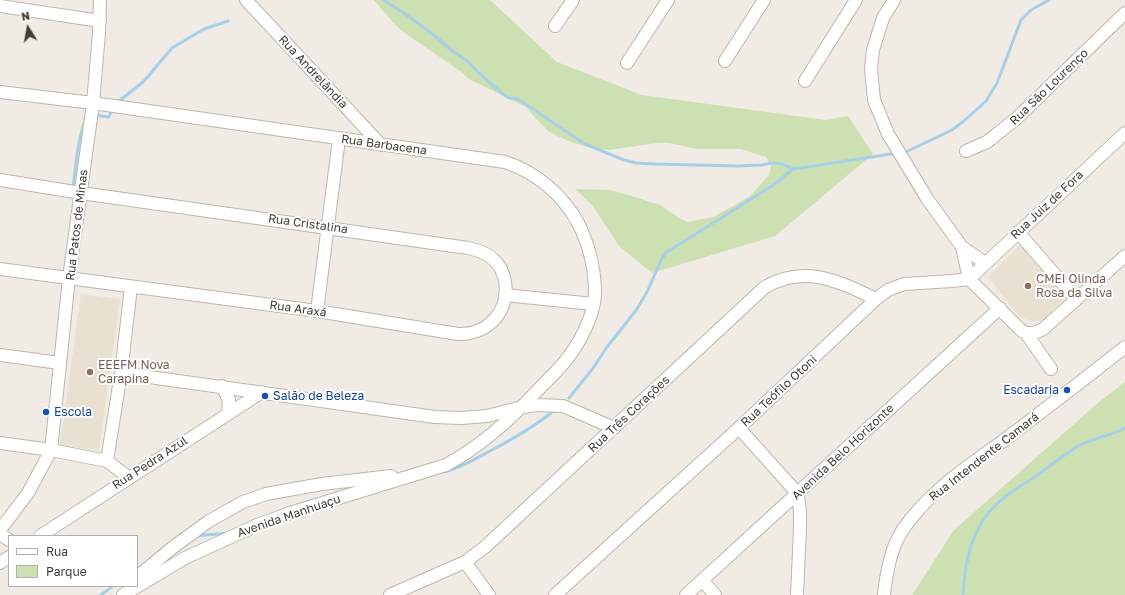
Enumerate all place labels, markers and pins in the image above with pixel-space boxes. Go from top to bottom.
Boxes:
place label: CMEI Olinda Rosa da Silva [1036,272,1112,300]
marker: CMEI Olinda Rosa da Silva [1023,281,1033,291]
place label: EEEFM Nova Carapina [98,358,170,386]
marker: EEEFM Nova Carapina [85,367,95,377]
place label: Escadaria [1003,383,1059,397]
marker: Escadaria [1062,385,1072,395]
place label: Salão de Beleza [273,389,364,403]
marker: Salão de Beleza [260,391,270,401]
place label: Escola [54,405,92,419]
marker: Escola [41,407,51,417]

